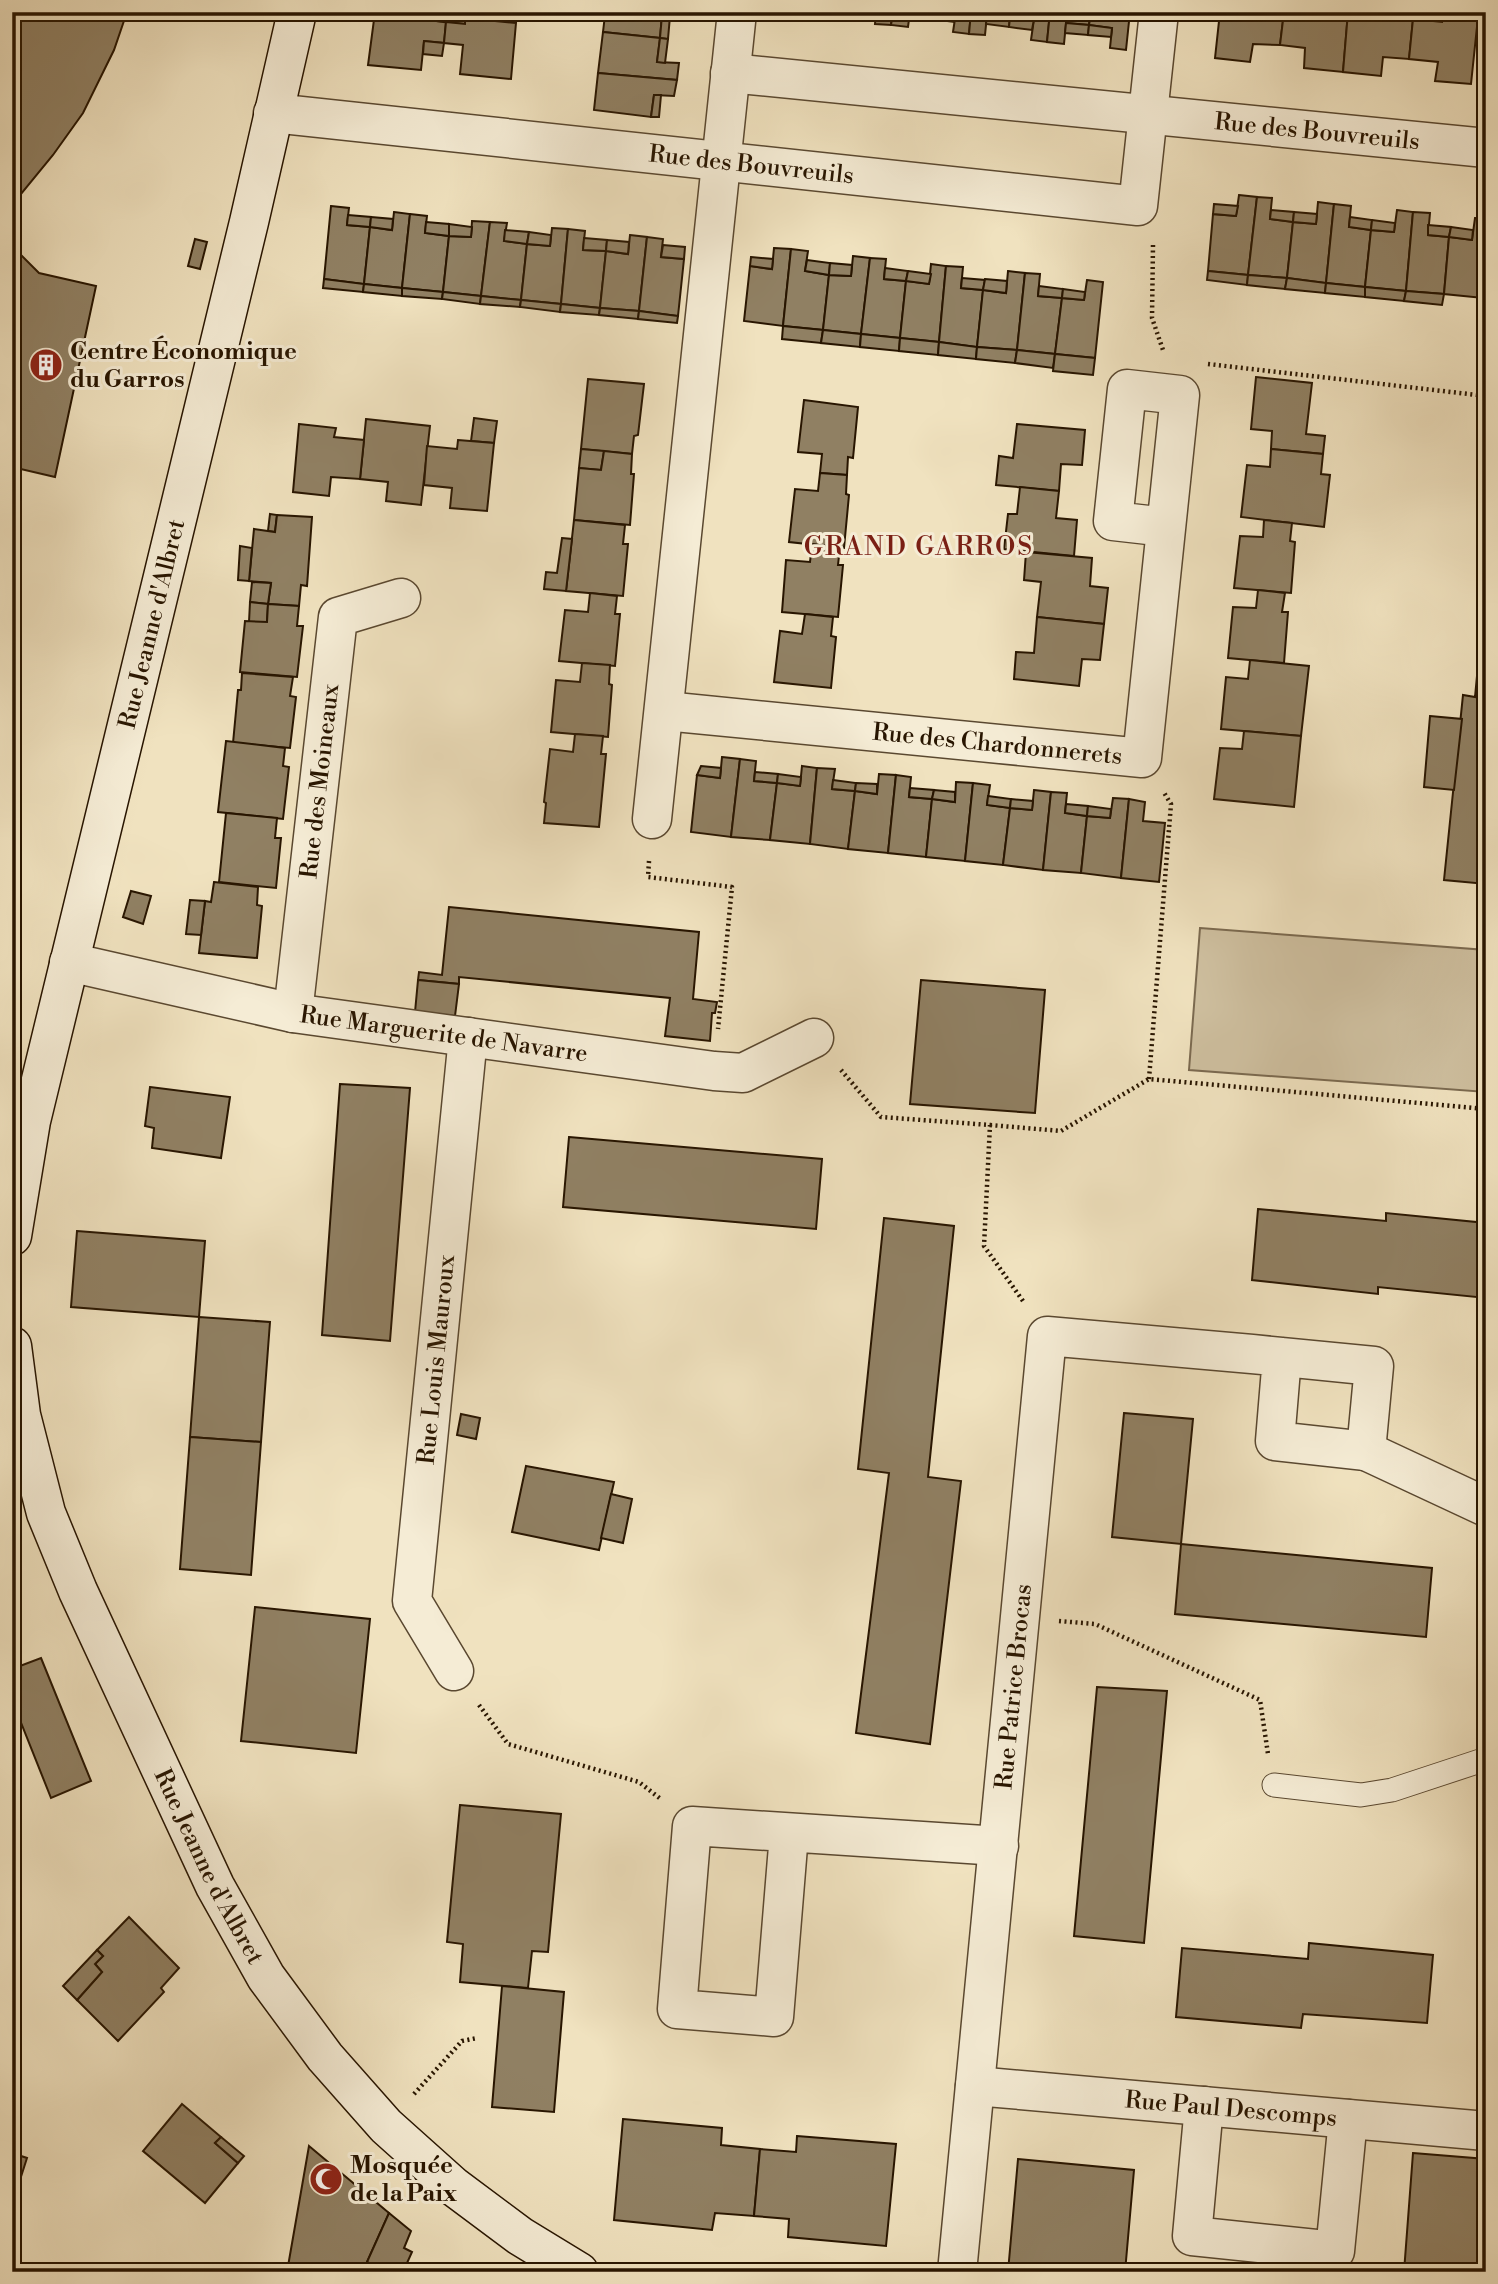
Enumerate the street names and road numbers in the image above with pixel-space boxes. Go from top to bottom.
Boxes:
street label: Rue des Bouvreuils [1213,107,1421,157]
street label: Rue des Bouvreuils [647,139,855,191]
street label: Rue Jeanne d'Albret [113,516,192,732]
street label: Rue des Moineaux [294,682,346,881]
street label: Rue des Chardonnerets [871,718,1124,772]
street label: Rue Marguerite de Navarre [298,1000,590,1069]
street label: Rue Louis Mauroux [412,1253,462,1466]
street label: Rue Patrice Brocas [989,1583,1039,1791]
street label: Rue Jeanne d'Albret [147,1764,270,1970]
street label: Rue Paul Descomps [1124,2085,1338,2134]

